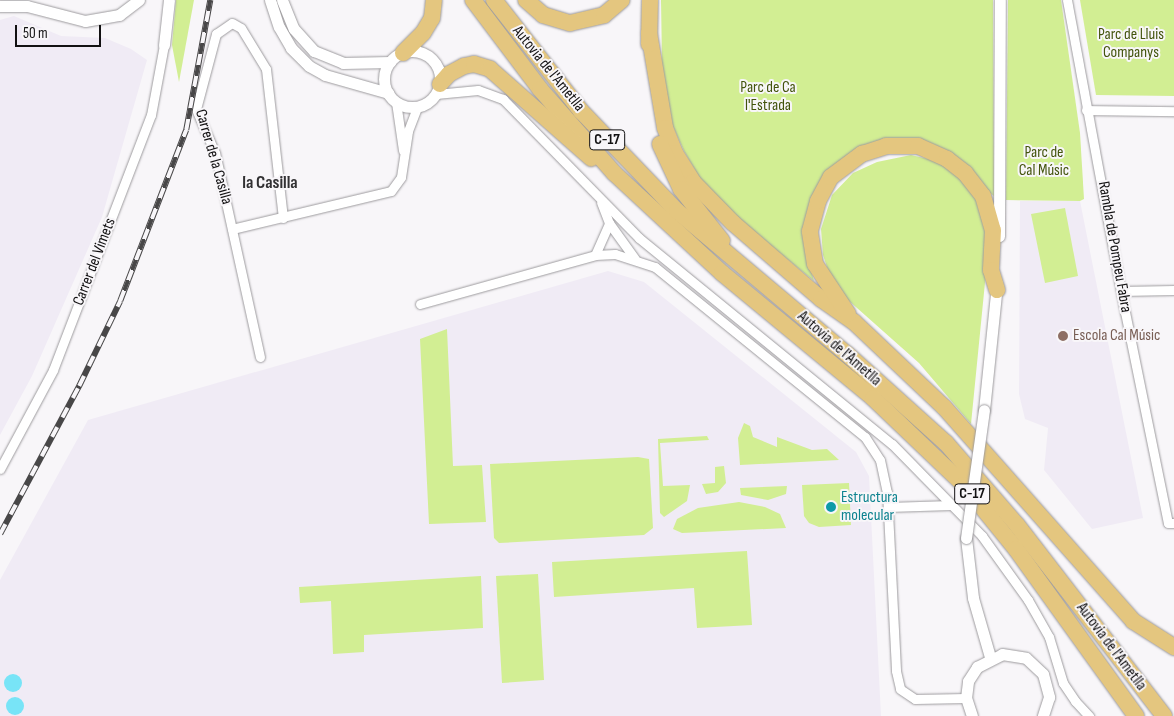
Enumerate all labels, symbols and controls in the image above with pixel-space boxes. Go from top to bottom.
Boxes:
scale bar [18,15,104,47]
street label: Autovia de l'Ametlla [508,22,588,116]
text: 50 m [23,24,48,43]
park label: Parc de Lluis Companys [1098,25,1164,63]
park label: Parc de Ca l'Estrada [740,78,796,116]
street label: Carrer de la Casilla [190,107,236,207]
road number: C-17 [588,128,626,152]
park label: Parc de Cal Músic [1019,143,1069,181]
district label: la Casilla [242,172,298,194]
street label: Rambla de Pompeu Fabra [1093,180,1135,314]
street label: Carrer del Vimets [70,216,120,308]
street label: Autovia de l'Ametlla [793,307,885,391]
place label: Escola Cal Músic [1073,326,1160,346]
marker: Escola Cal Músic [1057,330,1069,342]
road number: C-17 [953,482,991,506]
place label: Estructura molecular [841,488,898,526]
marker: Estructura molecular [825,501,837,513]
street label: Autovia de l'Ametlla [1072,599,1150,695]

